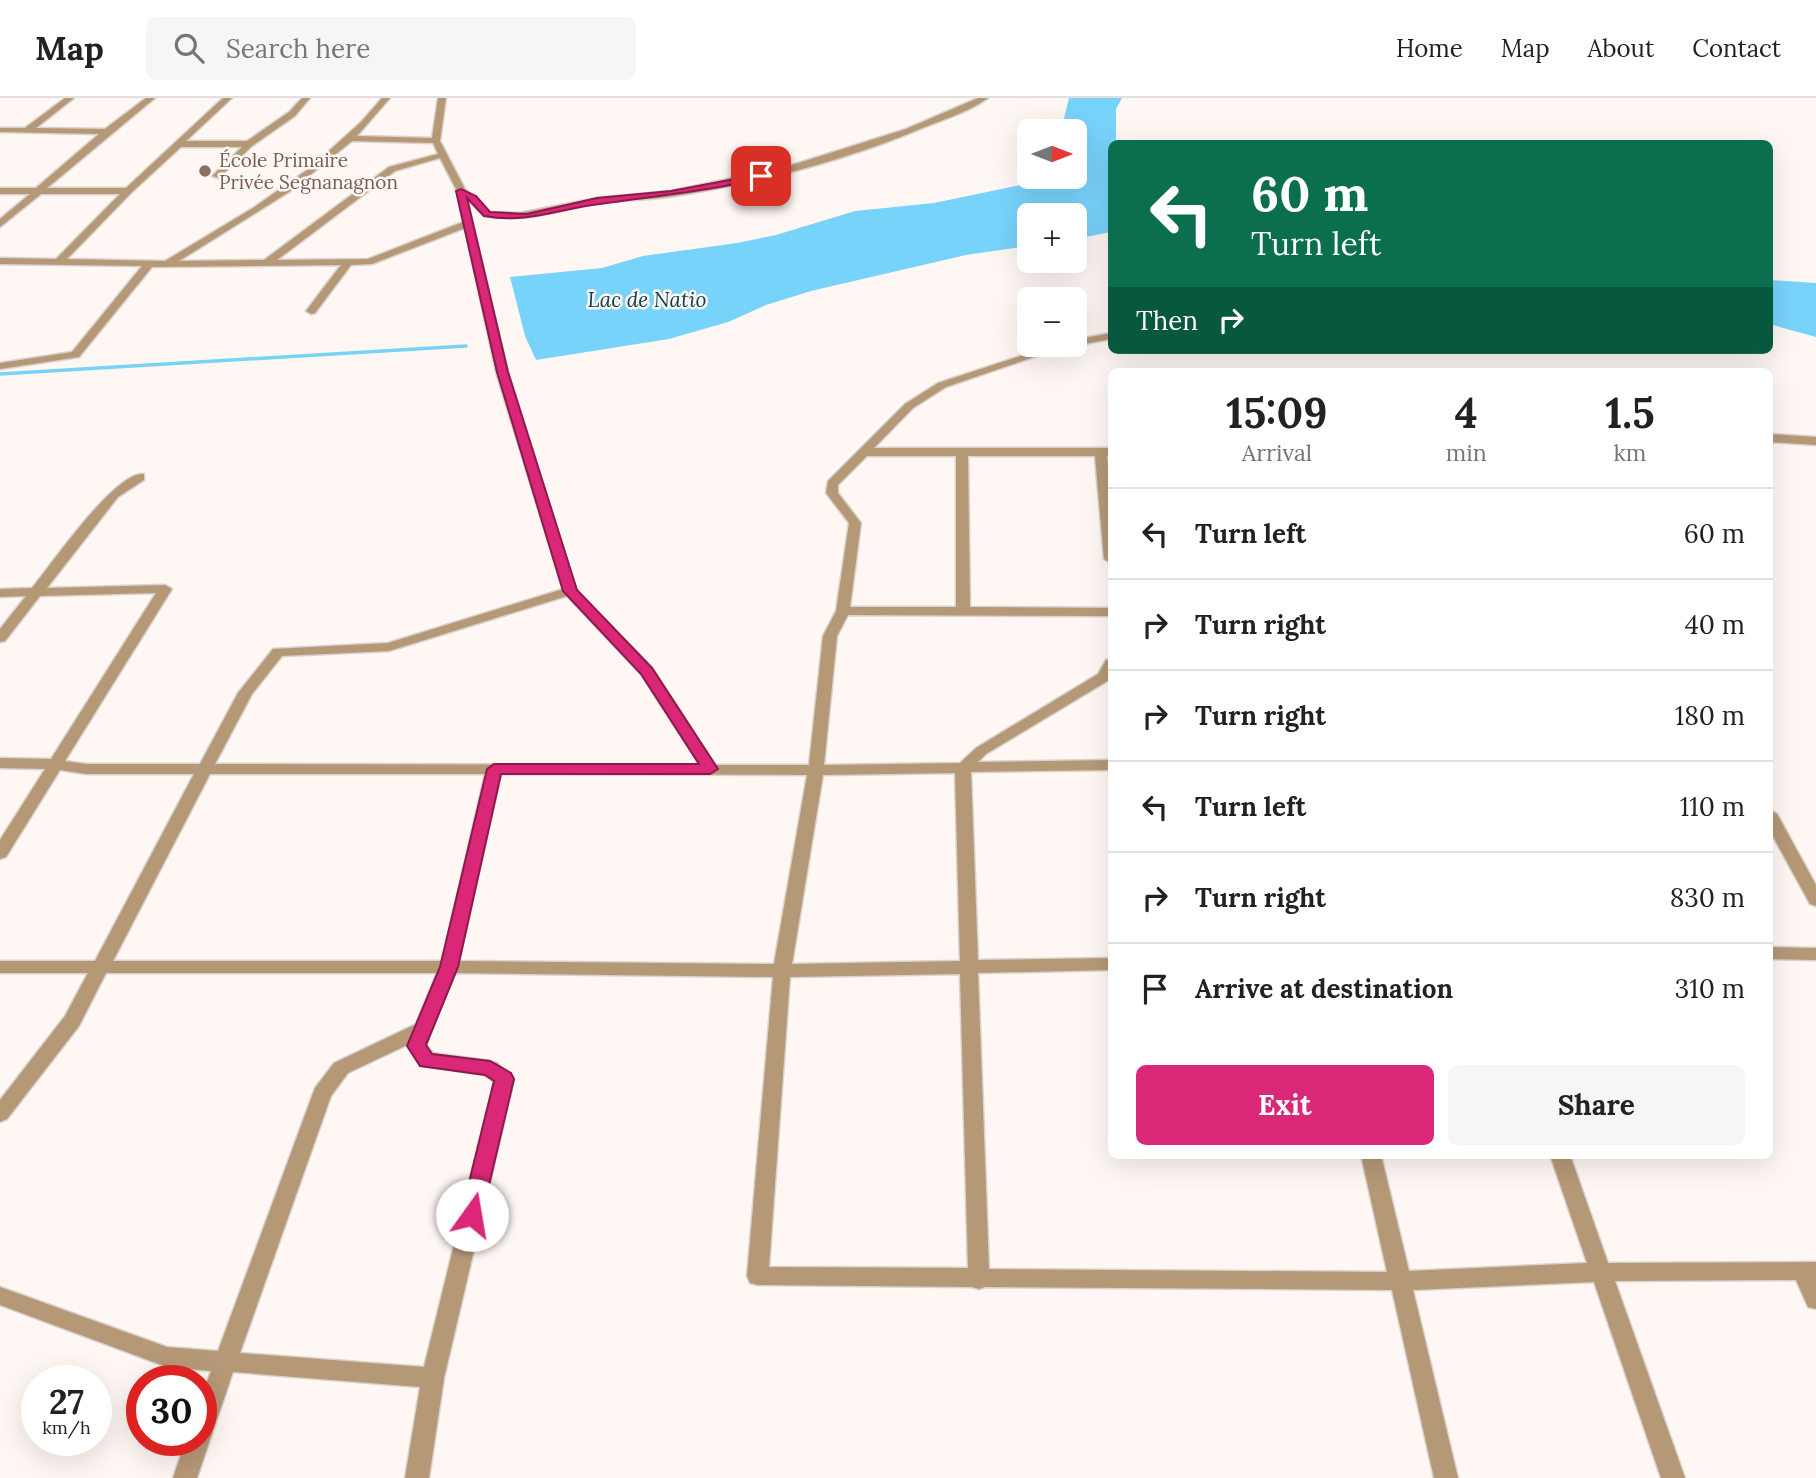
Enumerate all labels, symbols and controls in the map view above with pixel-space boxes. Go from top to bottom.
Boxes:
search box [146,17,636,80]
text: Map [35,27,104,69]
icon: search [170,29,208,67]
text: Search here [226,32,370,65]
text: Home [1396,33,1463,64]
text: Map [1501,33,1550,64]
text: About [1588,33,1654,64]
text: Contact [1692,33,1781,64]
north arrow [1017,119,1087,189]
map controls [1017,119,1087,357]
pin [731,146,791,206]
place label: École Primaire Privée Segnanagnon [219,148,398,194]
icon: arrive [742,157,780,195]
text: 60 m [1251,162,1368,224]
marker: École Primaire Privée Segnanagnon [197,163,213,179]
icon: left [1136,168,1227,259]
button: + [1017,203,1087,273]
text: Turn left [1251,223,1381,264]
water label: Lac de Natio [588,286,706,313]
button: − [1017,287,1087,357]
icon: right [1212,301,1250,339]
text: Then [1136,304,1198,337]
text: 15:09 [1226,386,1327,440]
text: 4 [1455,386,1478,440]
text: 1.5 [1605,386,1655,440]
text: Arrival [1242,438,1312,467]
text: min [1446,438,1487,467]
text: km [1613,438,1646,467]
icon: left [1136,515,1174,553]
text: Turn left [1195,517,1306,550]
text: 60 m [1684,517,1745,550]
icon: right [1136,606,1174,644]
text: Turn right [1195,608,1326,641]
text: 40 m [1685,608,1745,641]
icon: right [1136,697,1174,735]
text: Turn right [1195,699,1326,732]
text: 180 m [1675,699,1745,732]
icon: left [1136,788,1174,826]
text: Turn left [1195,790,1306,823]
text: 110 m [1680,790,1745,823]
icon: right [1136,879,1174,917]
text: Turn right [1195,881,1326,914]
text: 830 m [1670,881,1745,914]
icon: arrive [1136,970,1174,1008]
text: Arrive at destination [1195,972,1453,1005]
text: 310 m [1675,972,1745,1005]
button: Exit [1136,1065,1434,1145]
button: Share [1448,1065,1745,1145]
position arrow [435,1178,509,1252]
speed limit sign: 30 [126,1365,217,1456]
text: 27 [49,1379,84,1424]
text: km/h [42,1416,91,1439]

